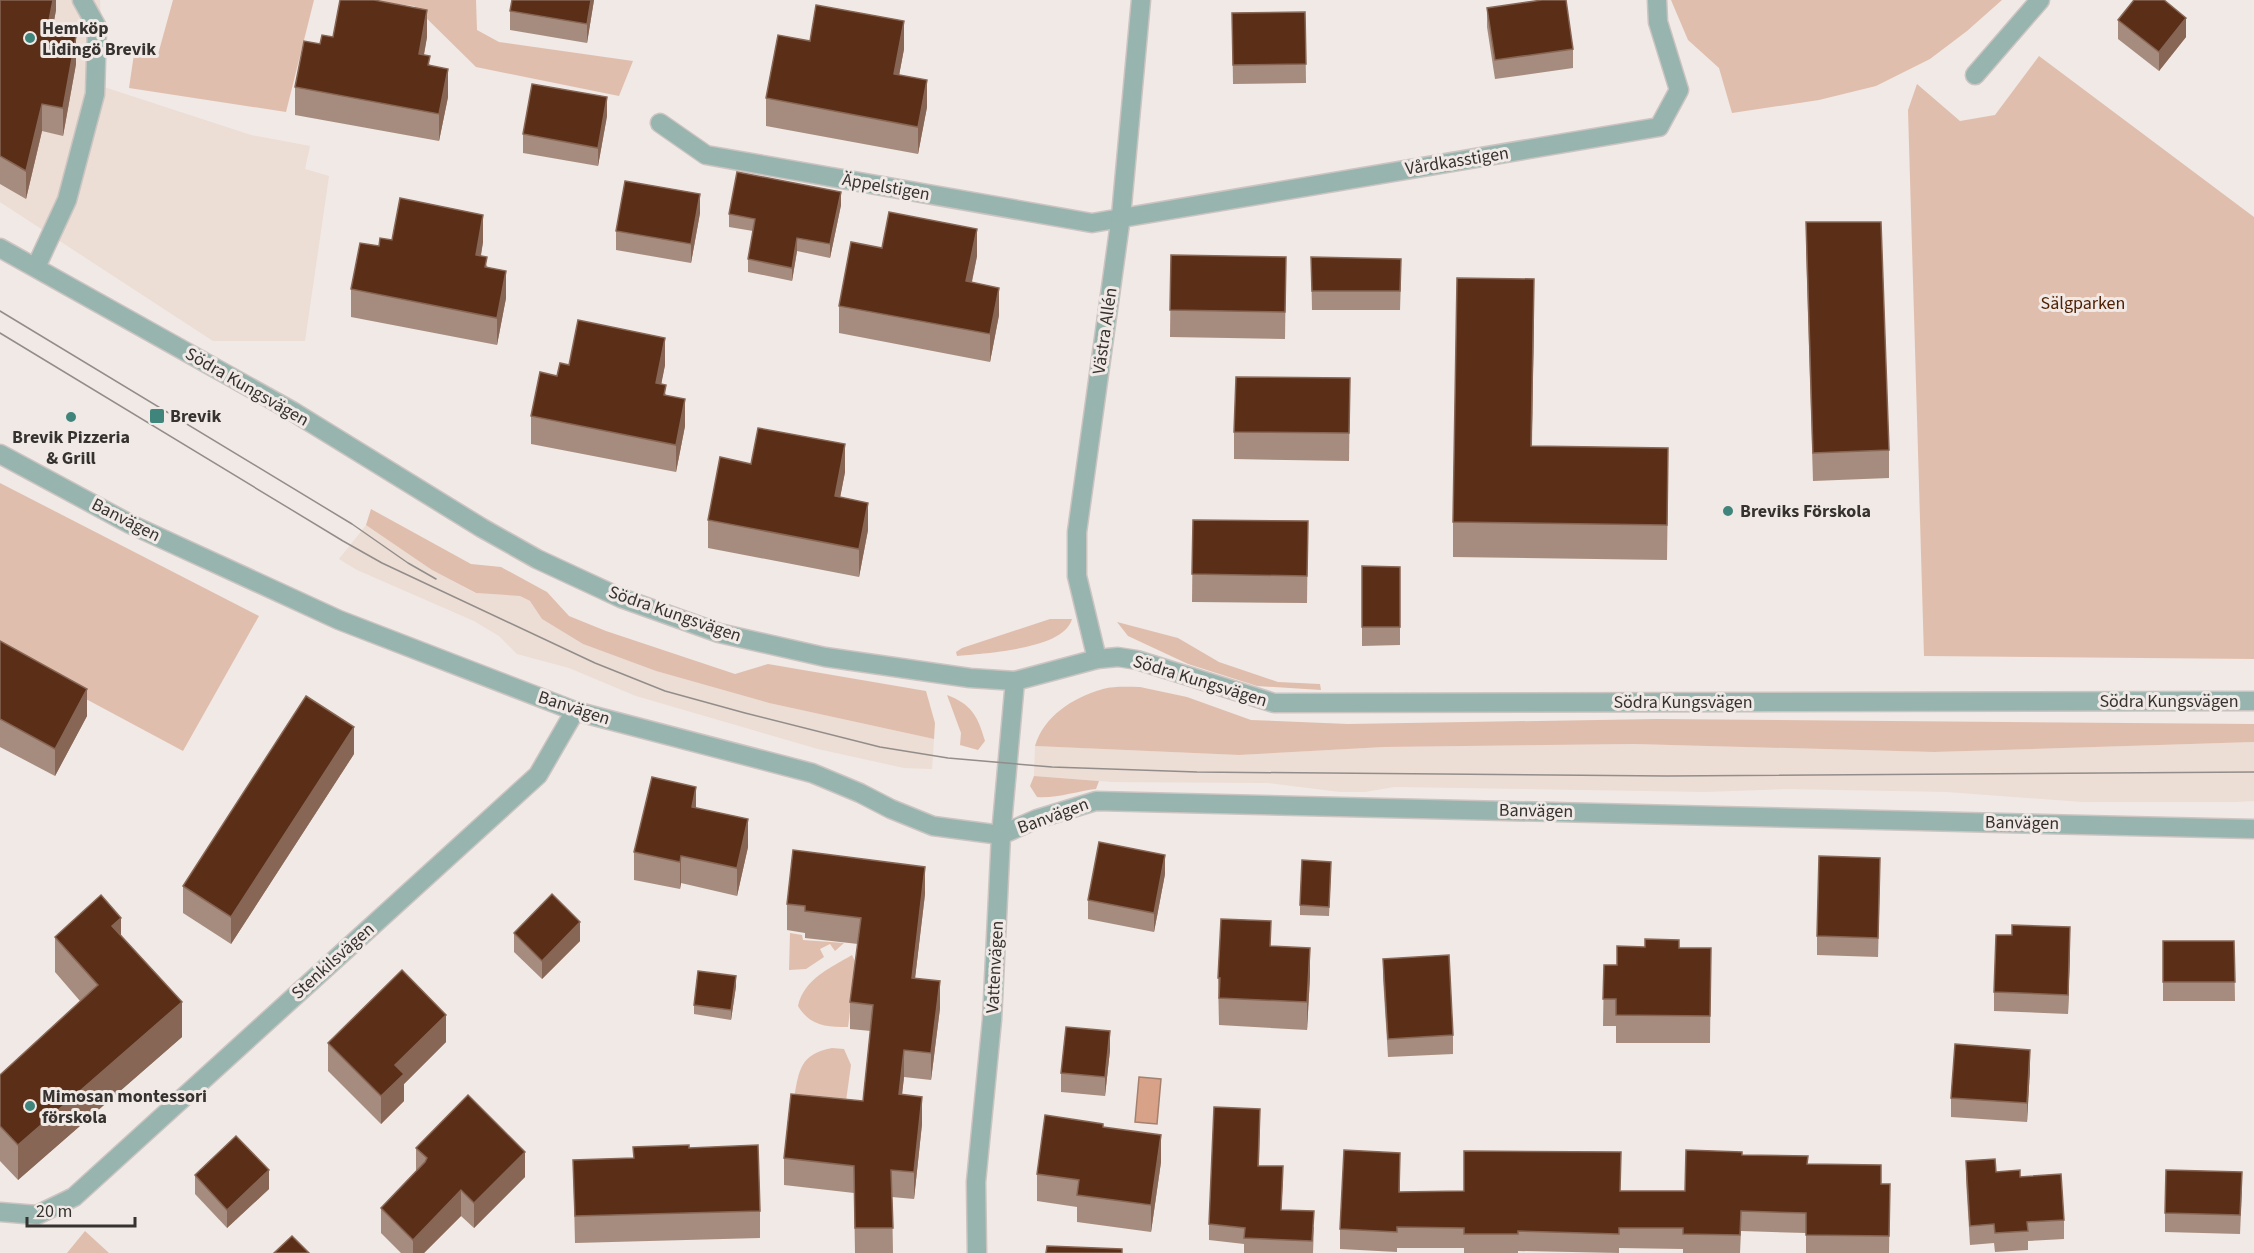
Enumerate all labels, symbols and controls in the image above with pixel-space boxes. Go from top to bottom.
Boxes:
place label: Hemköp Lidingö Brevik [42,16,156,62]
marker: Hemköp Lidingö Brevik [23,31,37,45]
street label: Vårdkasstigen [1403,140,1511,182]
street label: Äppelstigen [840,167,932,207]
street label: Västra Allén [1087,286,1123,376]
park label: Sälgparken [2041,291,2125,316]
street label: Södra Kungsvägen [181,341,313,433]
place label: Brevik [170,404,221,429]
marker: Brevik [148,407,166,425]
marker: Brevik Pizzeria & Grill [64,410,78,424]
place label: Brevik Pizzeria & Grill [12,425,130,471]
street label: Banvägen [87,492,165,548]
place label: Breviks Förskola [1740,499,1871,524]
marker: Breviks Förskola [1721,504,1735,518]
street label: Södra Kungsvägen [605,580,745,648]
street label: Södra Kungsvägen [1130,649,1270,713]
street label: Banvägen [535,685,613,731]
street label: Södra Kungsvägen [2100,689,2239,714]
street label: Södra Kungsvägen [1614,690,1753,715]
street label: Banvägen [1014,792,1092,840]
street label: Banvägen [1499,798,1573,824]
street label: Banvägen [1985,810,2059,836]
street label: Stenkilsvägen [286,917,380,1005]
street label: Vattenvägen [980,920,1010,1014]
place label: Mimosan montessori förskola [42,1084,207,1130]
marker: Mimosan montessori förskola [23,1099,37,1113]
scale bar [27,1190,135,1228]
text: 20 m [36,1199,72,1224]

